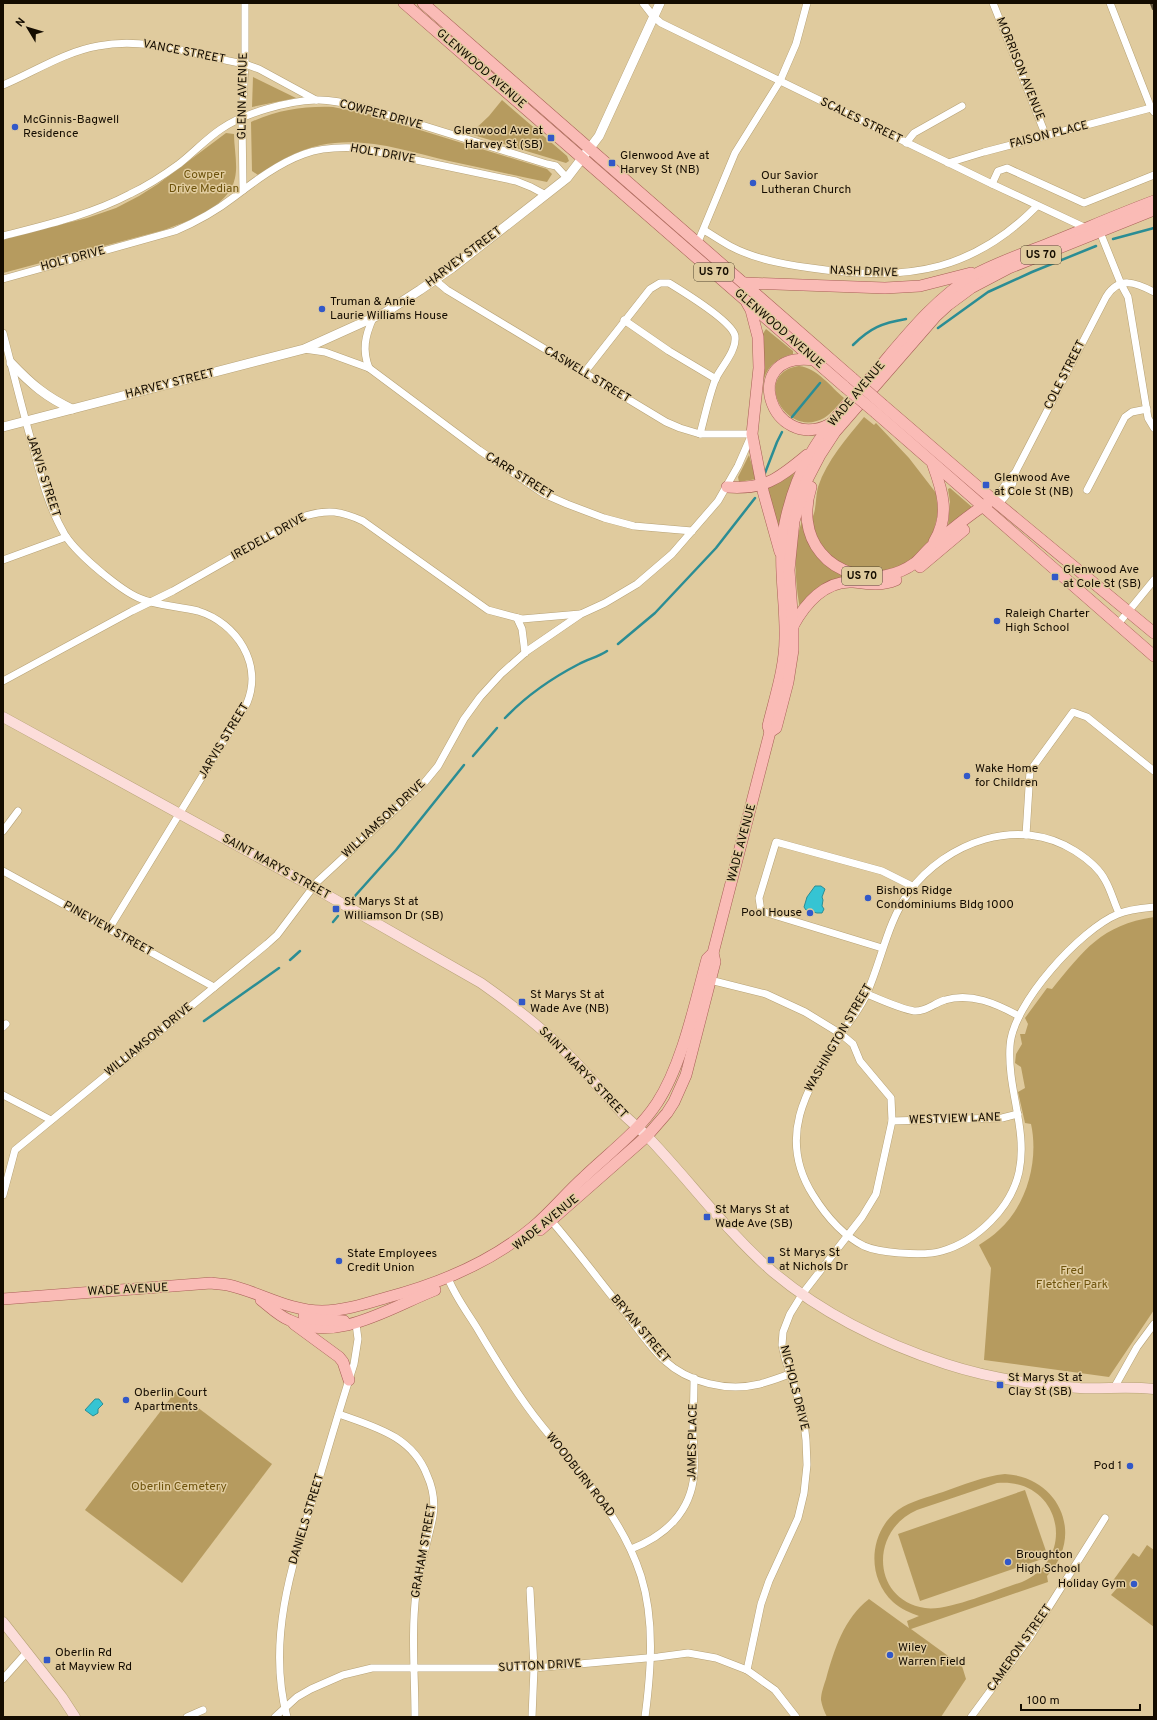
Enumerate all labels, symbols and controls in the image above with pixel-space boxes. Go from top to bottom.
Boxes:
north arrow [8,8,48,48]
text: N [13,15,29,30]
street label: MORRISON AVENUE [992,15,1048,123]
street label: GLENWOOD AVENUE [433,25,529,113]
street label: VANCE STREET [141,36,227,68]
street label: GLENN AVENUE [234,52,252,140]
street label: SCALES STREET [817,94,905,148]
street label: COWPER DRIVE [338,96,424,134]
place label: McGinnis-Bagwell Residence [23,112,119,142]
street label: FAISON PLACE [1008,117,1090,153]
marker: McGinnis-Bagwell Residence [10,122,20,132]
place label: Glenwood Ave at Harvey St (SB) [453,123,543,153]
marker: Glenwood Ave at Harvey St (SB) [546,133,556,143]
street label: HOLT DRIVE [349,140,417,168]
place label: Glenwood Ave at Harvey St (NB) [620,148,710,178]
marker: Glenwood Ave at Harvey St (NB) [607,158,617,168]
park label: Cowper Drive Median [169,167,239,197]
place label: Our Savior Lutheran Church [761,168,851,198]
marker: Our Savior Lutheran Church [748,178,758,188]
street label: HARVEY STREET [423,223,505,291]
street label: HOLT DRIVE [39,243,107,275]
road number: US 70 [1021,246,1061,264]
road number: US 70 [694,263,734,281]
street label: NASH DRIVE [829,263,899,281]
street label: GLENWOOD AVENUE [731,285,827,373]
place label: Truman & Annie Laurie Williams House [330,294,448,324]
marker: Truman & Annie Laurie Williams House [317,304,327,314]
street label: COLE STREET [1041,337,1089,413]
street label: CASWELL STREET [541,343,633,407]
street label: WADE AVENUE [825,358,889,430]
street label: HARVEY STREET [124,365,216,403]
street label: JARVIS STREET [22,433,64,519]
street label: CARR STREET [482,449,556,503]
place label: Glenwood Ave at Cole St (NB) [994,470,1073,500]
marker: Glenwood Ave at Cole St (NB) [981,480,991,490]
street label: IREDELL DRIVE [228,510,310,564]
place label: Glenwood Ave at Cole St (SB) [1063,562,1141,592]
road number: US 70 [842,567,882,585]
marker: Glenwood Ave at Cole St (SB) [1050,572,1060,582]
place label: Raleigh Charter High School [1005,606,1090,636]
marker: Raleigh Charter High School [992,616,1002,626]
street label: JARVIS STREET [195,700,253,782]
place label: Wake Home for Children [975,761,1038,791]
marker: Wake Home for Children [962,771,972,781]
street label: WILLIAMSON DRIVE [339,776,429,862]
street label: WADE AVENUE [724,802,760,884]
street label: SAINT MARYS STREET [219,831,333,903]
place label: Bishops Ridge Condominiums Bldg 1000 [876,883,1014,913]
marker: Bishops Ridge Condominiums Bldg 1000 [863,893,873,903]
place label: St Marys St at Williamson Dr (SB) [344,894,444,924]
street label: PINEVIEW STREET [60,898,156,960]
marker: St Marys St at Williamson Dr (SB) [331,904,341,914]
place label: Pool House [741,905,802,921]
marker: Pool House [805,908,815,918]
street label: WASHINGTON STREET [801,981,877,1095]
place label: St Marys St at Wade Ave (NB) [530,987,609,1017]
marker: St Marys St at Wade Ave (NB) [517,997,527,1007]
street label: WILLIAMSON DRIVE [102,1000,196,1080]
street label: SAINT MARYS STREET [535,1024,631,1122]
street label: WESTVIEW LANE [909,1109,1001,1129]
street label: WADE AVENUE [510,1191,582,1255]
place label: St Marys St at Wade Ave (SB) [715,1202,793,1232]
marker: St Marys St at Wade Ave (SB) [702,1212,712,1222]
place label: St Marys St at Nichols Dr [779,1245,848,1275]
place label: State Employees Credit Union [347,1246,437,1276]
marker: St Marys St at Nichols Dr [766,1255,776,1265]
marker: State Employees Credit Union [334,1256,344,1266]
park label: Fred Fletcher Park [1036,1263,1108,1293]
street label: WADE AVENUE [87,1280,169,1300]
street label: BRYAN STREET [607,1291,673,1367]
street label: NICHOLS DRIVE [776,1344,812,1432]
place label: St Marys St at Clay St (SB) [1008,1370,1083,1400]
marker: St Marys St at Clay St (SB) [995,1380,1005,1390]
place label: Oberlin Court Apartments [134,1385,207,1415]
marker: Oberlin Court Apartments [121,1395,131,1405]
street label: JAMES PLACE [684,1403,702,1481]
street label: WOODBURN ROAD [542,1429,618,1521]
place label: Pod 1 [1093,1458,1122,1474]
marker: Pod 1 [1125,1461,1135,1471]
street label: DANIELS STREET [286,1472,328,1566]
park label: Oberlin Cemetery [131,1479,227,1495]
street label: GRAHAM STREET [408,1503,440,1599]
place label: Broughton High School [1016,1547,1080,1577]
marker: Broughton High School [1003,1557,1013,1567]
place label: Holiday Gym [1058,1576,1126,1592]
marker: Holiday Gym [1129,1579,1139,1589]
street label: CAMERON STREET [984,1601,1056,1695]
place label: Wiley Warren Field [898,1640,966,1670]
place label: Oberlin Rd at Mayview Rd [55,1645,132,1675]
marker: Wiley Warren Field [885,1650,895,1660]
marker: Oberlin Rd at Mayview Rd [42,1655,52,1665]
street label: SUTTON DRIVE [498,1656,582,1676]
scale bar [1021,1686,1140,1712]
text: 100 m [1027,1693,1060,1709]

